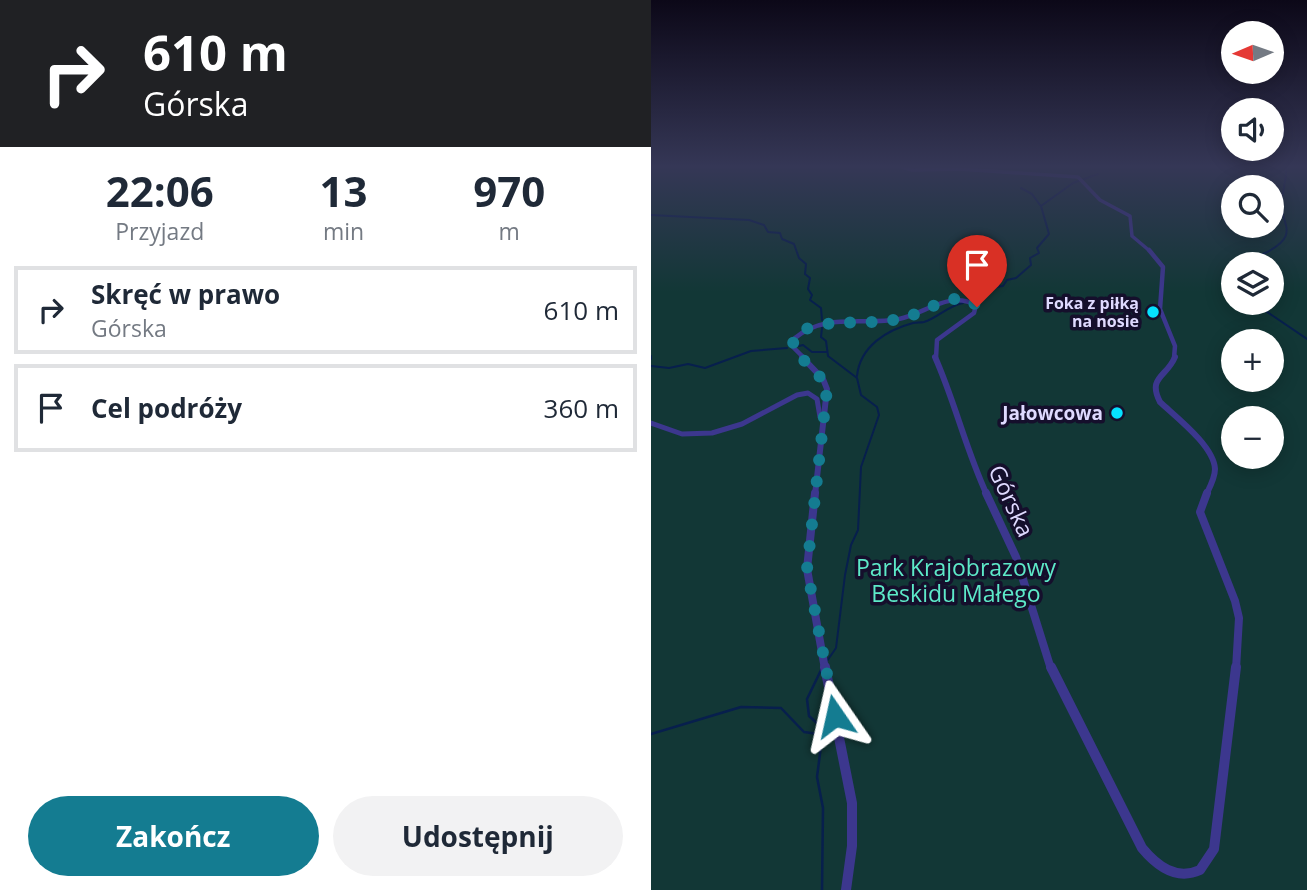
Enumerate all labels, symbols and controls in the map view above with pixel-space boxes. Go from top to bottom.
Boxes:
text: 610 m [143,19,288,85]
north arrow [1221,21,1285,84]
map controls [1221,21,1284,469]
icon: right [28,28,119,119]
text: Górska [143,82,248,125]
button: sound [1221,98,1284,161]
text: 22:06 [106,162,214,219]
text: 13 [319,162,368,219]
text: 970 [473,162,545,219]
button: search [1221,175,1284,238]
text: Przyjazd [115,215,204,247]
text: min [323,215,364,247]
text: m [499,215,520,247]
pin [947,235,1007,307]
icon: arrive [958,246,996,284]
button: layers [1221,252,1284,315]
text: Skręć w prawo [91,276,280,312]
icon: right [32,291,70,329]
text: 610 m [544,292,619,328]
place label: Foka z piłką na nosie [1045,292,1139,332]
marker: Foka z piłką na nosie [1145,304,1161,320]
text: Górska [91,312,167,344]
button: + [1221,329,1284,392]
icon: arrive [32,389,70,427]
text: Cel podróży [91,390,242,426]
text: 360 m [544,390,619,426]
place label: Jałowcowa [1000,400,1103,426]
marker: Jałowcowa [1109,405,1125,421]
button: − [1221,406,1284,469]
street label: Górska [981,459,1042,542]
park label: Park Krajobrazowy Beskidu Małego [856,551,1057,609]
position arrow [798,679,872,753]
button: Zakończ [28,796,319,876]
button: Udostępnij [333,796,623,876]

